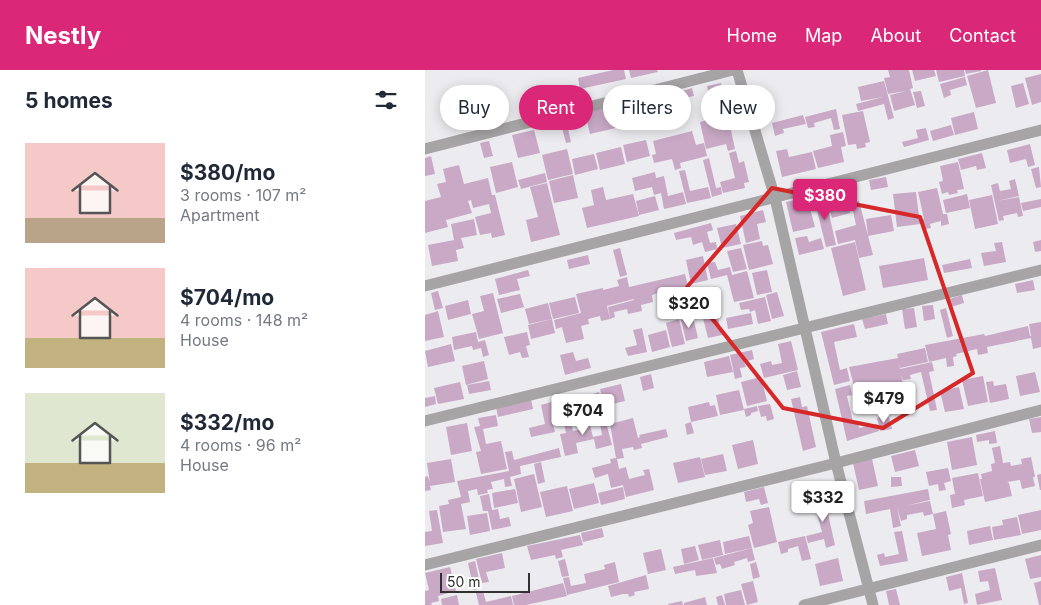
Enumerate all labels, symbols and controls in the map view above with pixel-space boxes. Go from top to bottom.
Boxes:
text: Nestly [25,21,101,50]
text: Home [727,25,777,46]
text: Map [805,25,842,46]
text: About [870,25,921,46]
text: Contact [949,25,1016,46]
chip: Buy [440,85,509,130]
chip: Rent [519,85,593,130]
chip: Filters [603,85,691,130]
chip: New [701,85,775,130]
icon: filters [372,86,400,114]
text: 5 homes [25,88,113,113]
text: $380/mo [180,160,275,185]
icon: home [65,163,125,223]
pin: $380 [795,178,855,221]
text: 3 rooms · 107 m² [180,185,306,205]
text: $380 [804,185,846,205]
text: Apartment [180,205,260,225]
text: $704/mo [180,285,274,310]
pin: $320 [659,286,719,329]
icon: home [65,288,125,348]
text: $320 [668,293,710,313]
text: 4 rooms · 148 m² [180,310,308,330]
text: House [180,330,229,350]
pin: $479 [854,382,914,424]
text: $479 [864,388,904,408]
pin: $704 [553,394,613,436]
text: $704 [562,400,604,420]
text: $332/mo [180,410,274,435]
icon: home [65,413,125,473]
text: 4 rooms · 96 m² [180,435,301,455]
text: House [180,455,229,475]
pin: $332 [793,480,853,523]
text: $332 [802,487,844,507]
scale bar [440,570,530,593]
text: 50 m [447,573,481,590]

